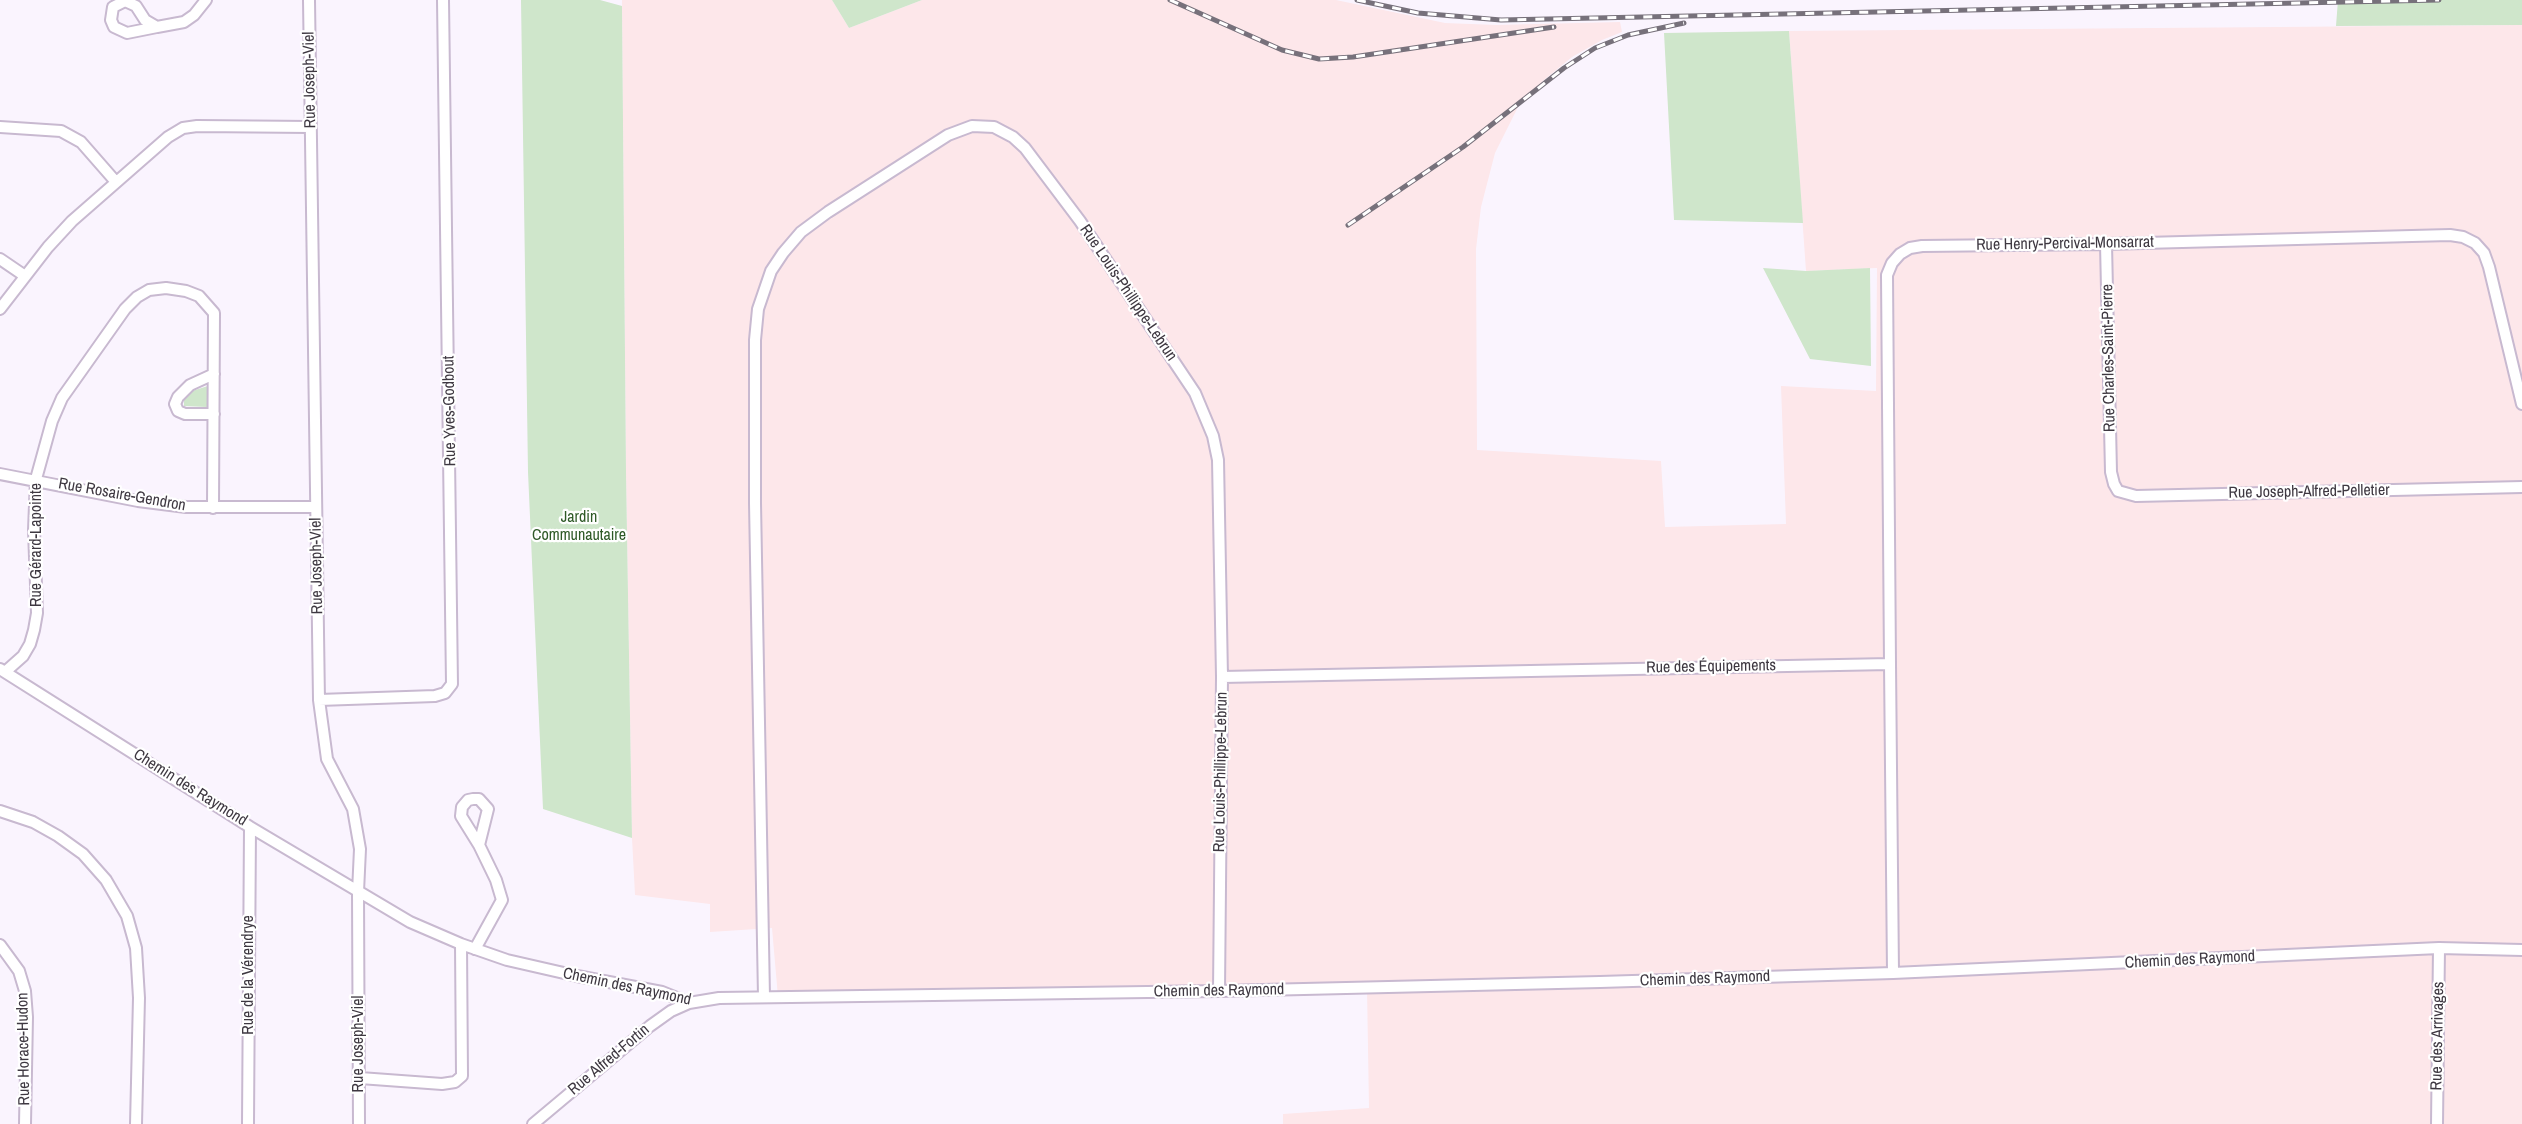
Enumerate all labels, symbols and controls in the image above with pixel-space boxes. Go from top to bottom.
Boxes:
street label: Rue Joseph-Viel [300,31,320,129]
street label: Rue Louis-Phillippe-Lebrun [1075,221,1181,365]
street label: Rue Henry-Percival-Monsarrat [1976,233,2154,255]
street label: Rue Charles-Saint-Pierre [2098,284,2120,432]
street label: Rue Yves-Godbout [439,355,461,467]
street label: Rue Rosaire-Gendron [57,474,187,516]
street label: Rue Joseph-Alfred-Pelletier [2228,481,2390,503]
street label: Rue Gérard-Lapointe [27,483,47,607]
park label: Jardin Communautaire [532,508,626,546]
street label: Rue Joseph-Viel [307,517,327,615]
street label: Rue des Équipements [1646,656,1776,678]
street label: Rue Louis-Phillippe-Lebrun [1210,692,1232,852]
street label: Chemin des Raymond [130,745,250,831]
street label: Rue de la Vérendrye [239,915,259,1035]
street label: Chemin des Raymond [2124,947,2256,973]
street label: Chemin des Raymond [561,964,693,1010]
street label: Chemin des Raymond [1639,967,1771,991]
street label: Chemin des Raymond [1154,980,1284,1002]
street label: Rue des Arrivages [2427,982,2449,1090]
street label: Rue Horace-Hudon [13,992,35,1106]
street label: Rue Joseph-Viel [349,996,369,1092]
street label: Rue Alfred-Fortin [565,1021,653,1099]

